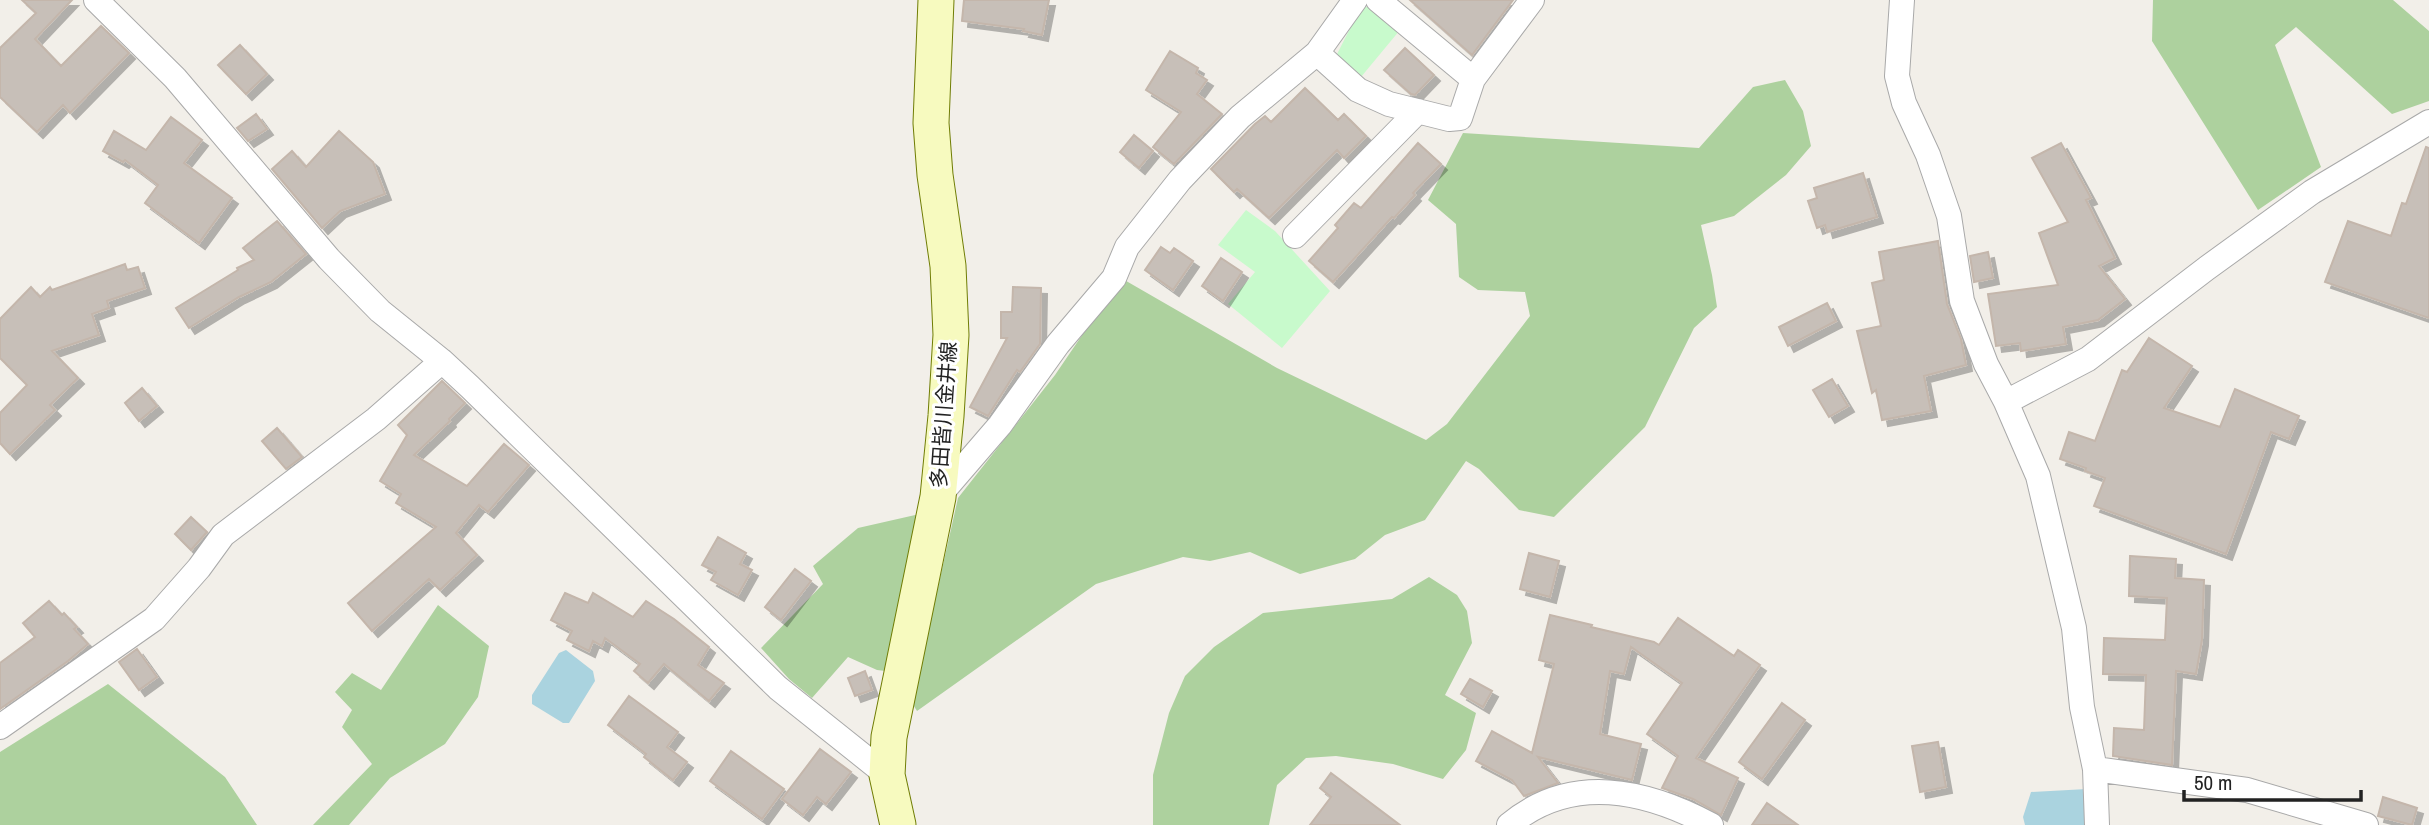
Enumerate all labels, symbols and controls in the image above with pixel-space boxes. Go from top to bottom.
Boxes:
street label: 多田皆川金井線 [924,341,963,489]
scale bar [2184,758,2361,802]
text: 50 m [2194,768,2232,797]

